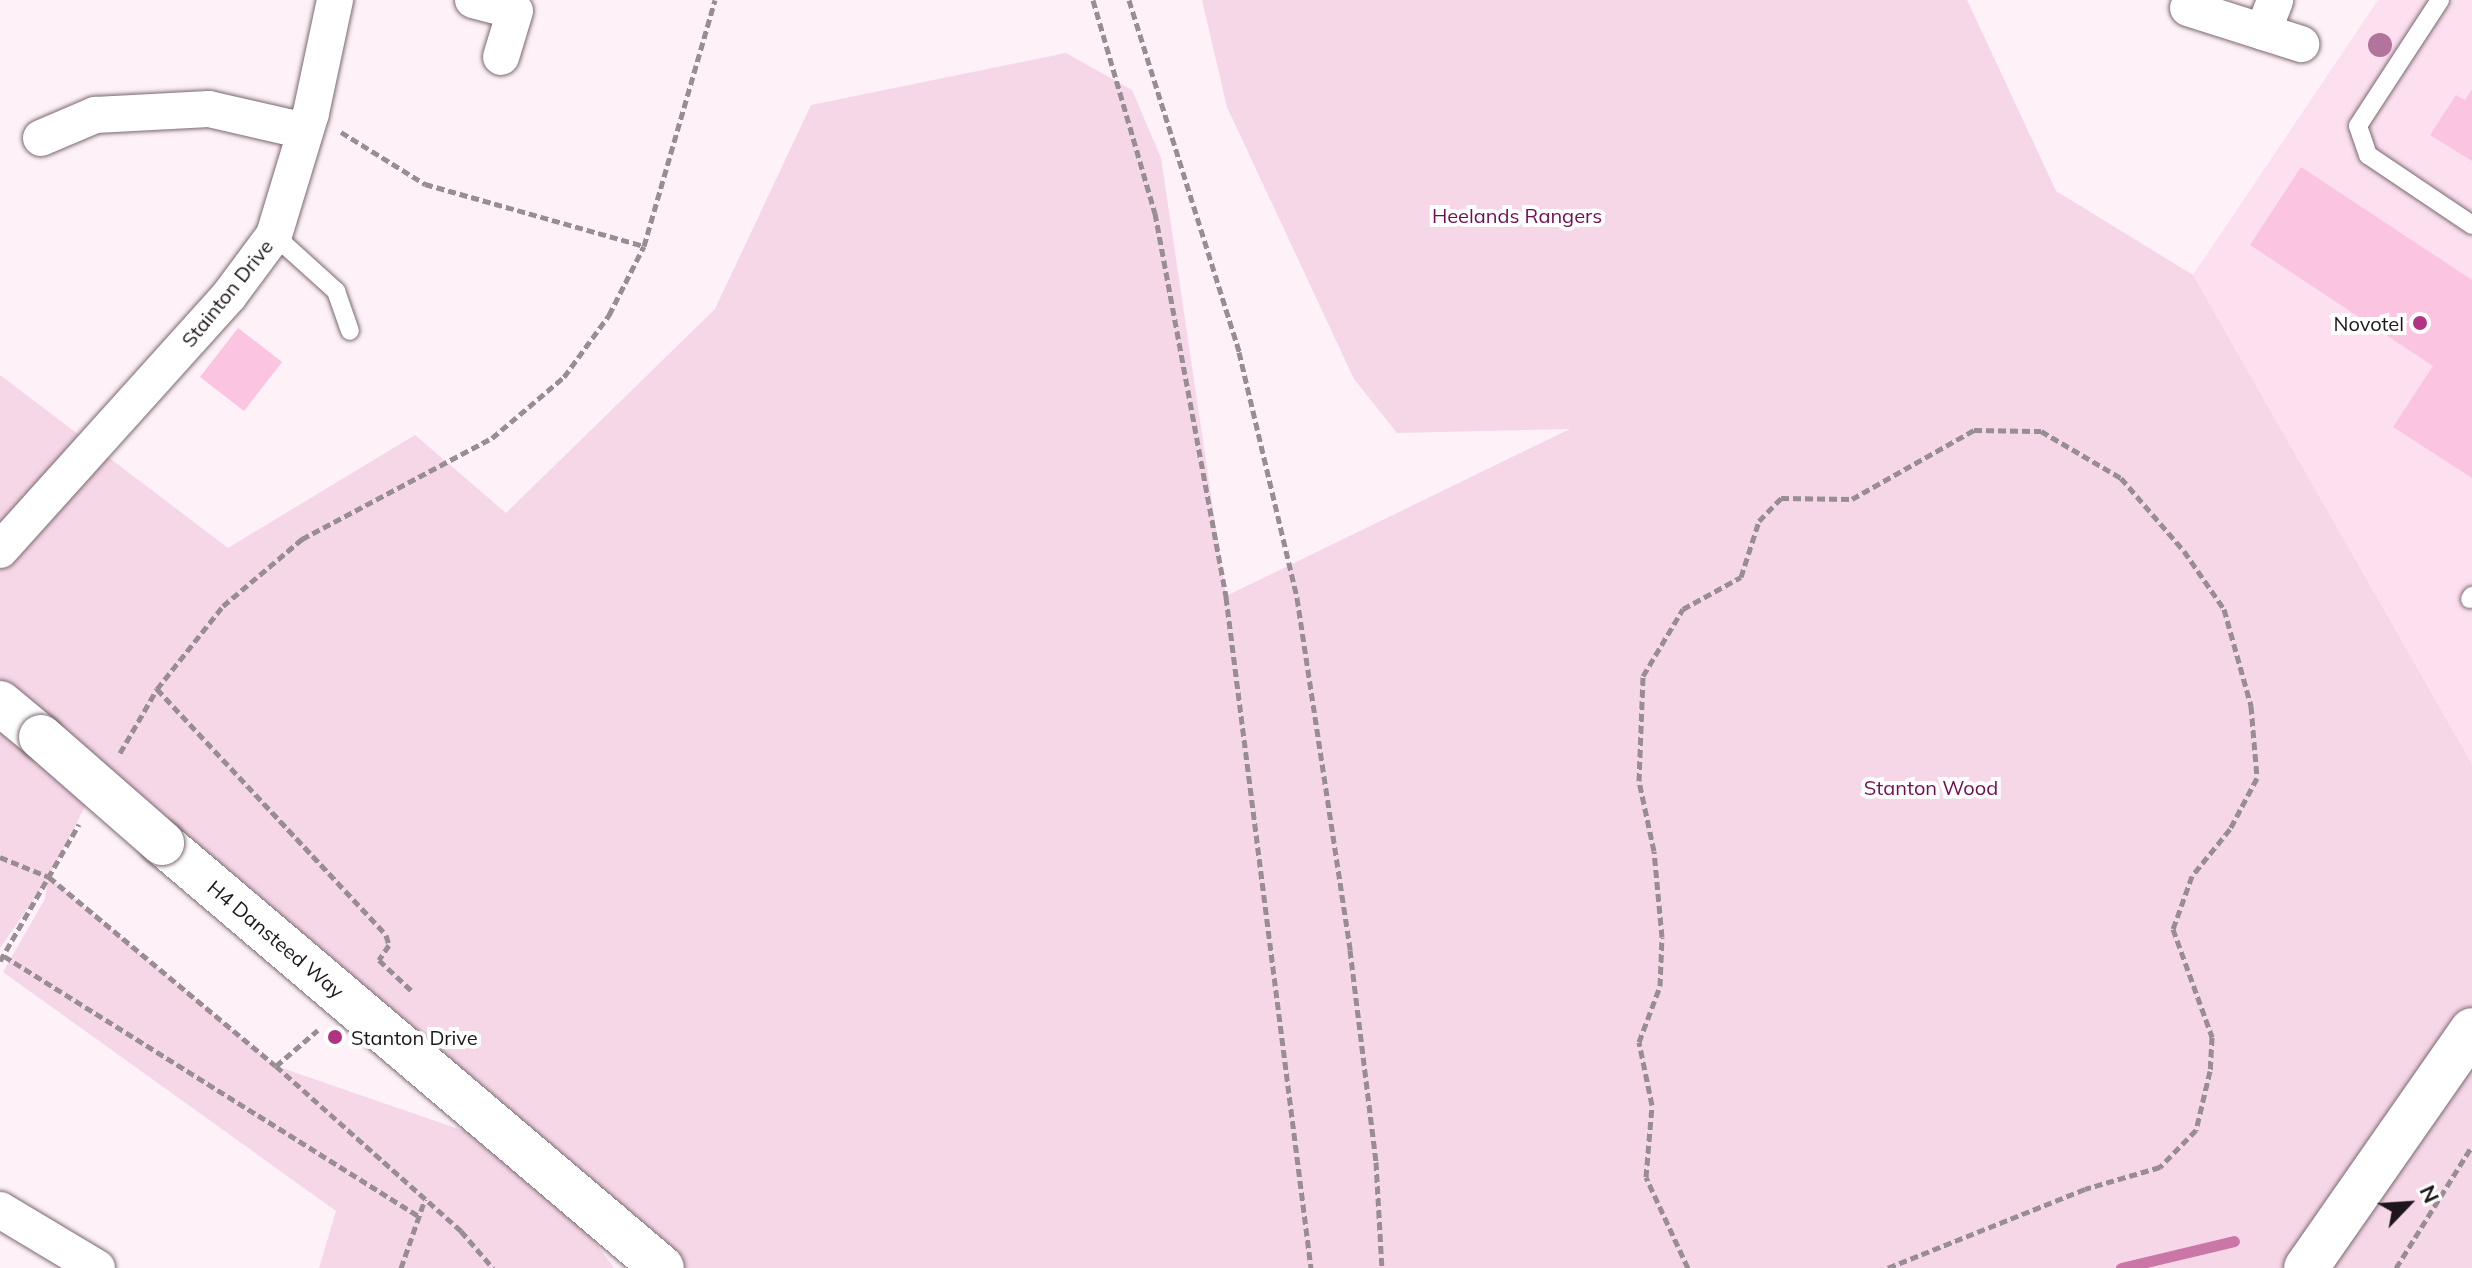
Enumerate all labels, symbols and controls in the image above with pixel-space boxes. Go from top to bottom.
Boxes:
park label: Heelands Rangers [1432,203,1602,227]
street label: Stainton Drive [176,234,278,352]
place label: Novotel [2333,311,2404,335]
marker: Novotel [2411,314,2429,332]
park label: Stanton Wood [1864,775,1998,799]
street label: H4 Dansteed Way [203,875,349,1003]
place label: Stanton Drive [351,1025,478,1049]
marker: Stanton Drive [326,1028,344,1046]
north arrow [2368,1164,2448,1244]
text: N [2414,1180,2446,1207]

